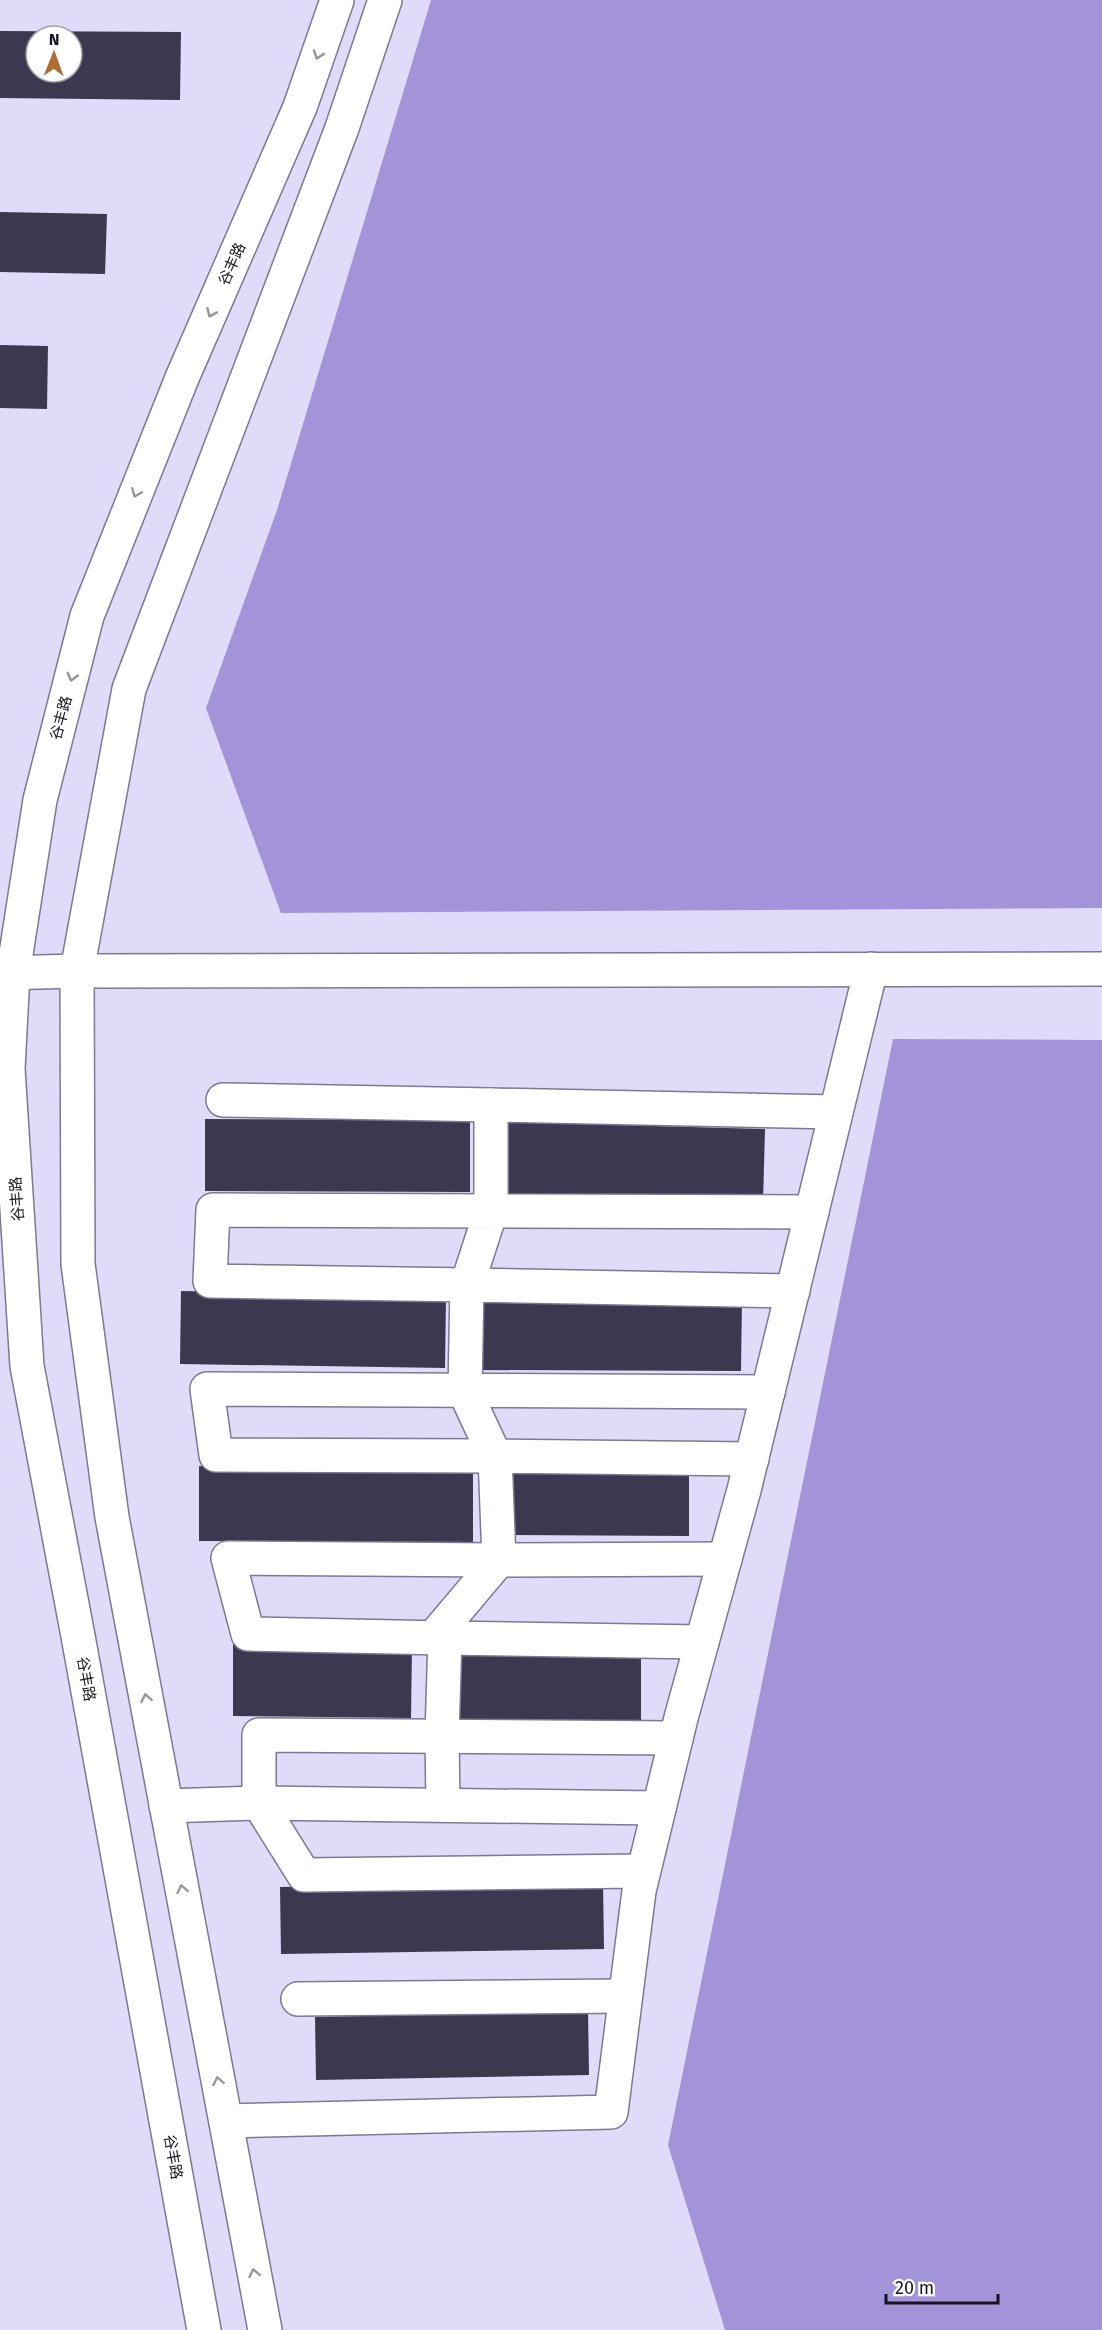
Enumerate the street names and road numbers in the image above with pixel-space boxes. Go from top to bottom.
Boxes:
street label: 谷丰路 [215,240,249,288]
street label: 谷丰路 [46,694,76,742]
street label: 谷丰路 [6,1176,28,1222]
street label: 谷丰路 [73,1655,99,1703]
street label: 谷丰路 [160,2133,186,2181]

